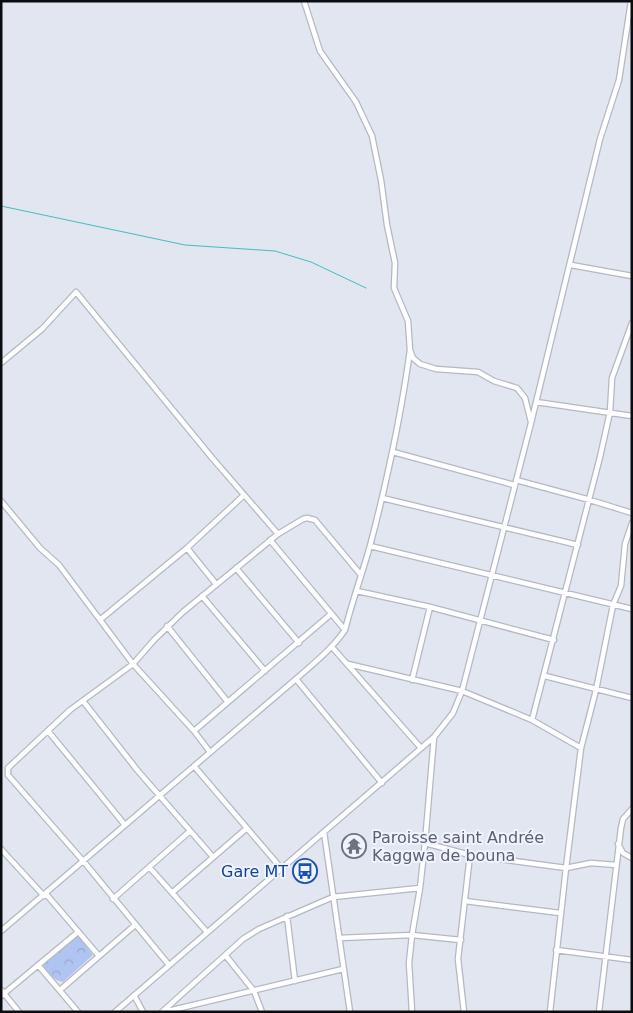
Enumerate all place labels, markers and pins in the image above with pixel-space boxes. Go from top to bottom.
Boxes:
place label: Paroisse saint Andrée Kaggwa de bouna [372,828,544,865]
temple icon: Paroisse saint Andrée Kaggwa de bouna [341,833,367,859]
bus stop icon: Gare MT [292,858,318,884]
place label: Gare MT [221,862,288,881]

